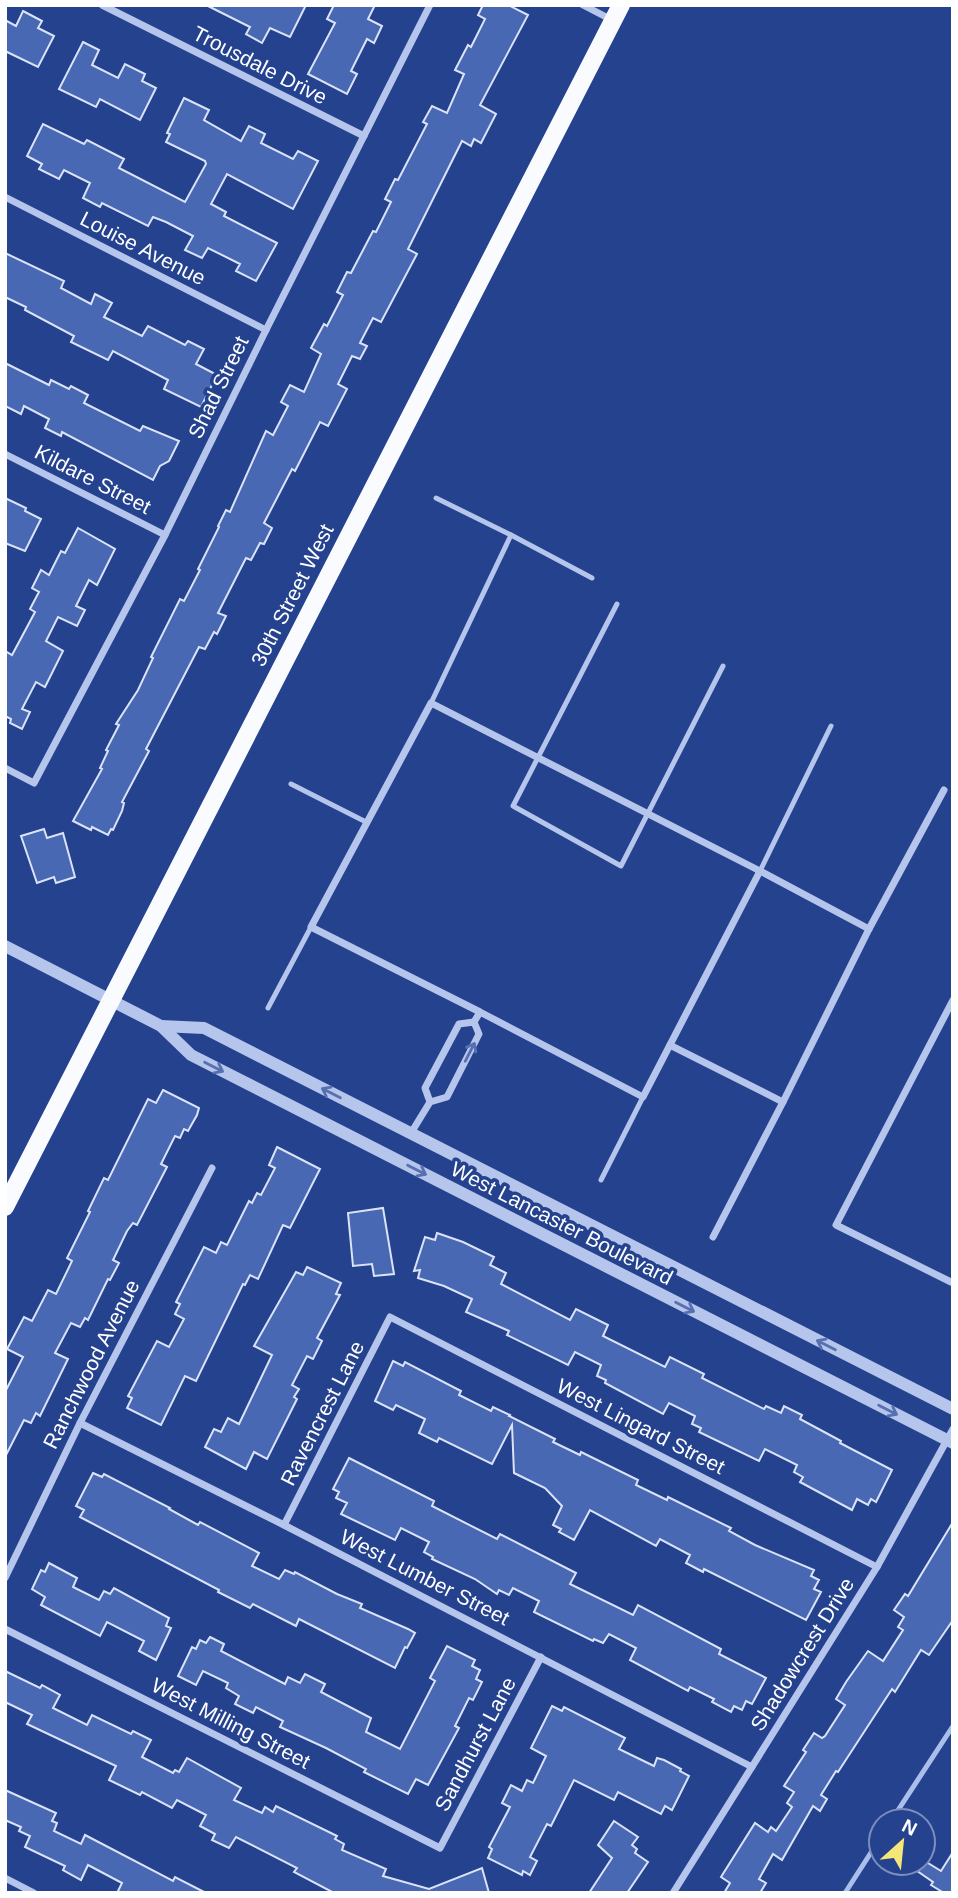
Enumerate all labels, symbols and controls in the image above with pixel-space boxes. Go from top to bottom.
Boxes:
street label: Trousdale Drive [189,21,331,109]
street label: Louise Avenue [77,207,209,289]
street label: Shad Street [183,332,253,442]
street label: Kildare Street [31,440,155,518]
street label: 30th Street West [246,520,338,670]
one-way arrow [463,1043,477,1063]
one-way arrow [203,1061,224,1075]
one-way arrow [321,1085,342,1099]
street label: West Lancaster Boulevard [447,1157,677,1289]
one-way arrow [406,1164,427,1178]
street label: Ranchwood Avenue [38,1276,144,1452]
one-way arrow [674,1300,695,1314]
street label: Ravencrest Lane [276,1337,368,1489]
one-way arrow [817,1338,837,1352]
street label: West Lingard Street [553,1374,729,1478]
one-way arrow [877,1404,898,1418]
street label: West Lumber Street [337,1524,513,1630]
street label: Shadowcrest Drive [746,1573,858,1735]
street label: West Milling Street [148,1673,314,1773]
street label: Sandhurst Lane [430,1673,520,1815]
north arrow [867,1807,937,1877]
text: N [899,1815,920,1840]

